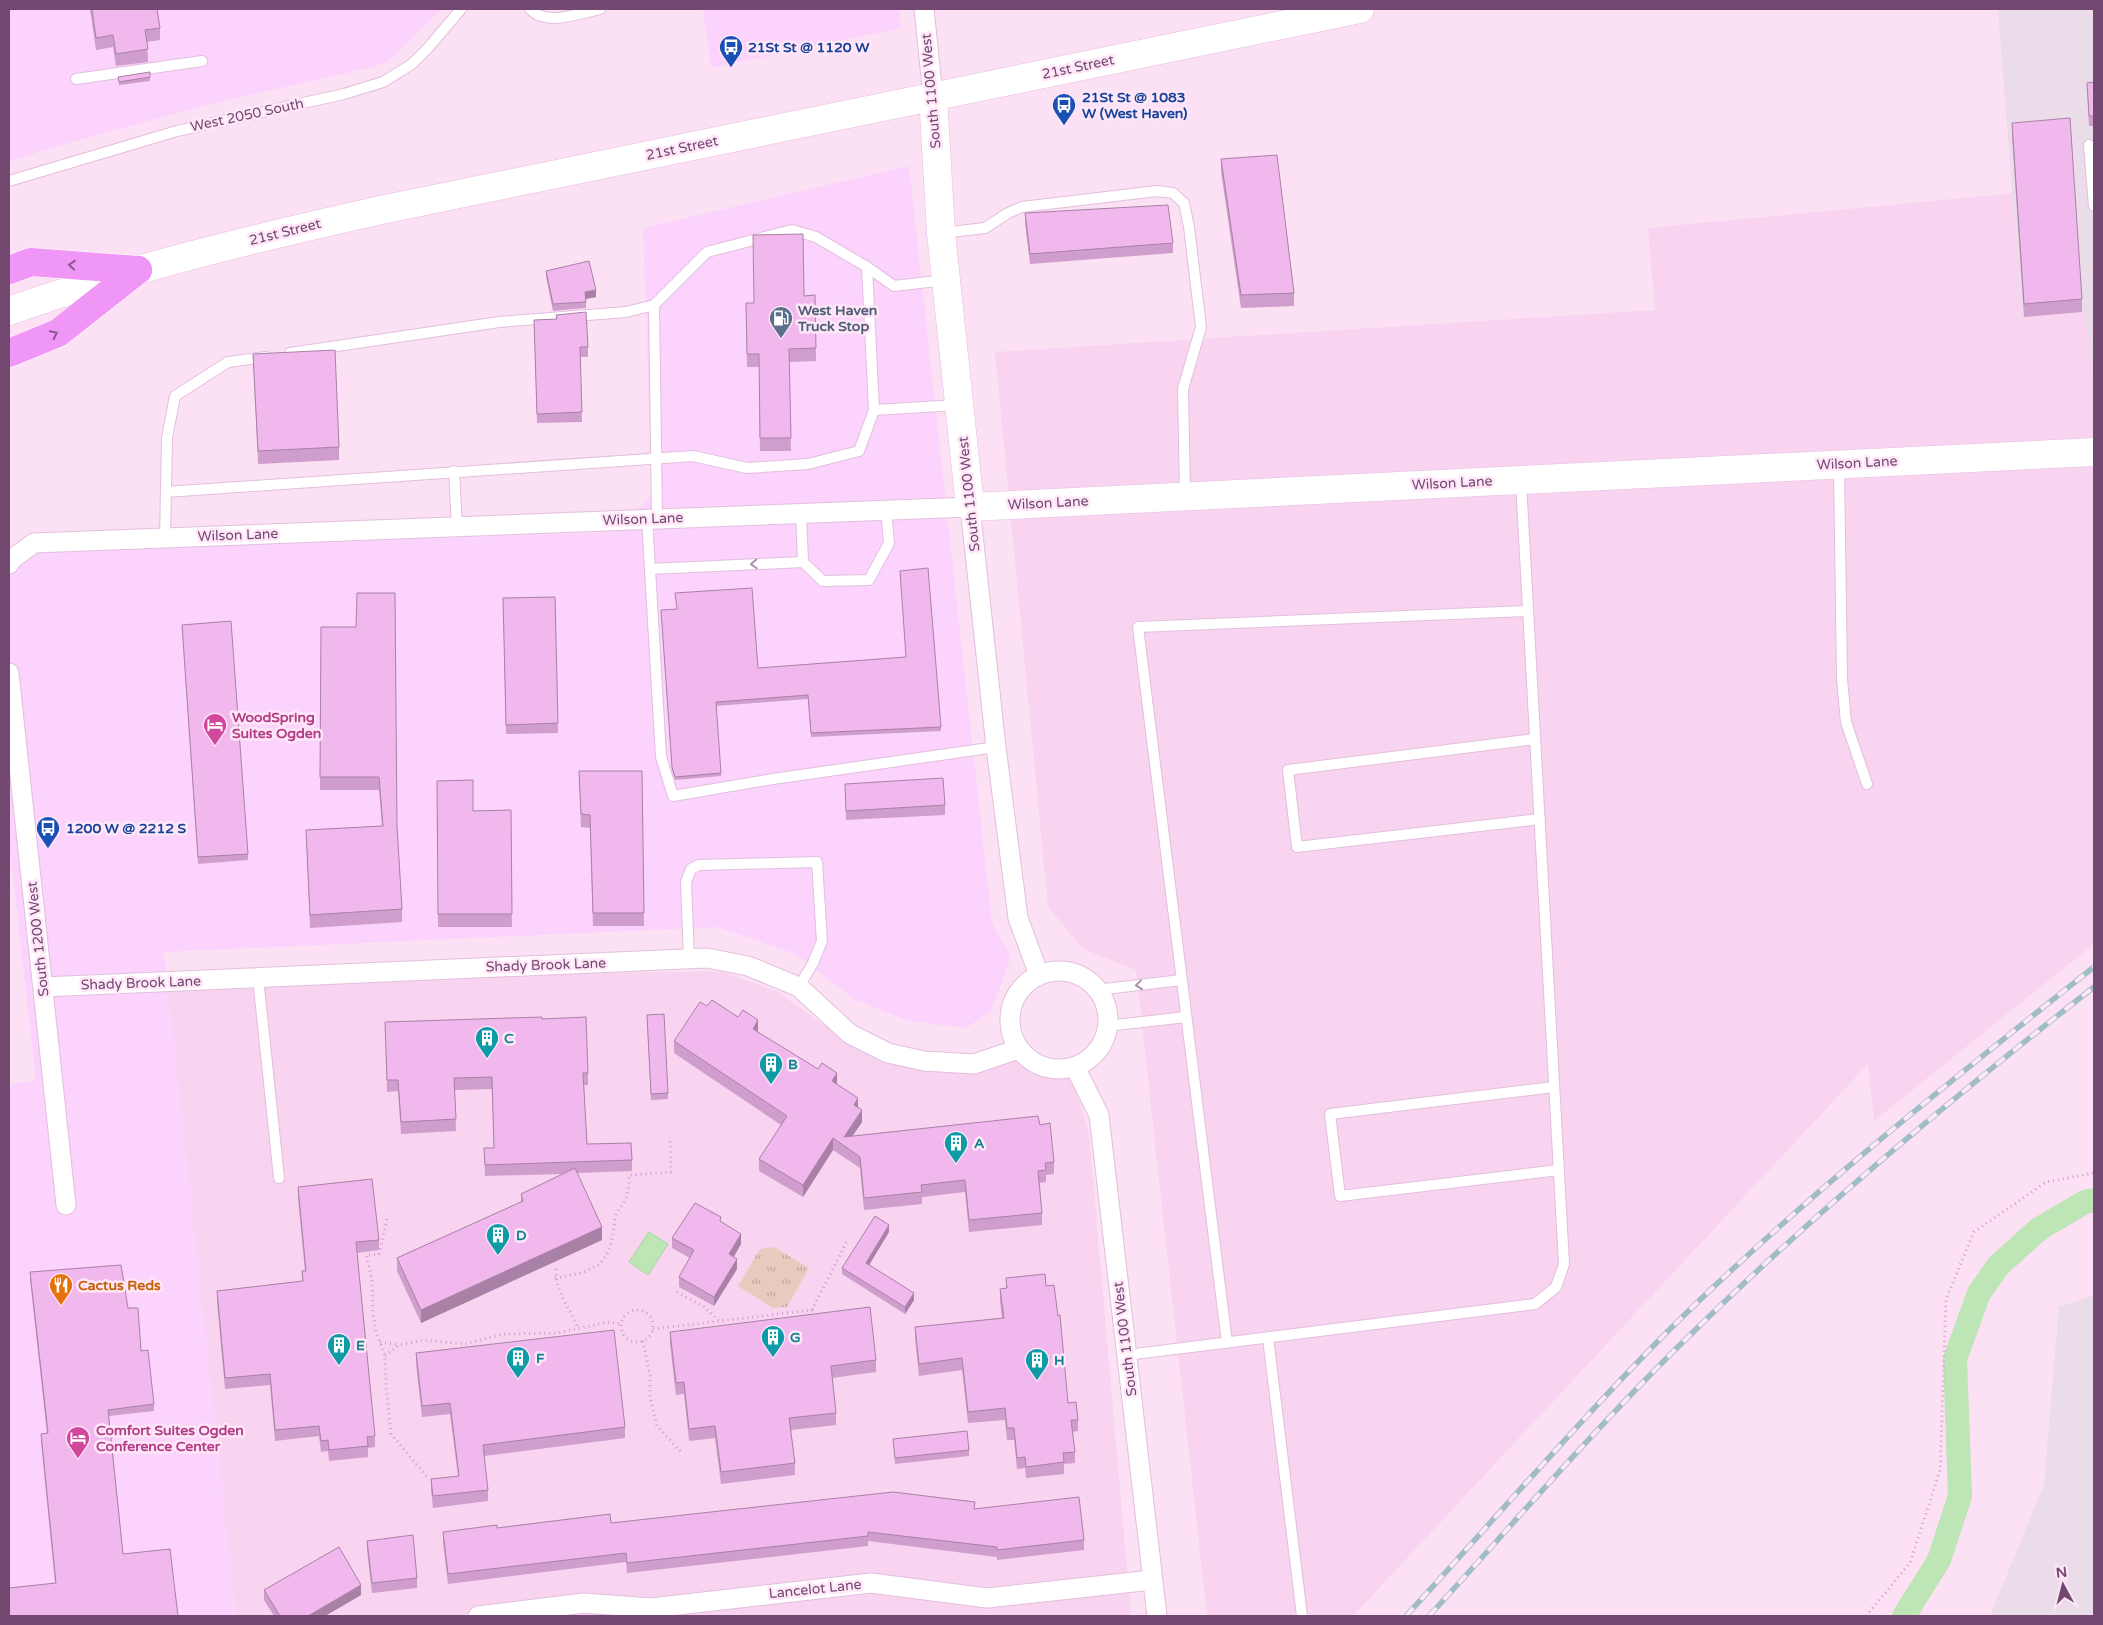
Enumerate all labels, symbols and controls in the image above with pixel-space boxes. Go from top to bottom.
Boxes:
street label: South 1100 West [917,32,944,149]
bus stop icon: 21St St @ 1120 W [718,34,744,68]
place label: 21St St @ 1120 W [748,39,870,56]
street label: 21st Street [1040,51,1116,83]
place label: 21St St @ 1083 W (West Haven) [1082,89,1187,122]
bus stop icon: 21St St @ 1083 W (West Haven) [1051,92,1077,126]
street label: West 2050 South [189,95,305,135]
street label: 21st Street [644,132,720,164]
street label: 21st Street [247,215,323,249]
one-way arrow [68,260,76,271]
place label: West Haven Truck Stop [797,302,877,335]
fuel station icon: West Haven Truck Stop [768,305,794,339]
one-way arrow [49,330,58,341]
street label: South 1100 West [954,435,983,552]
street label: Wilson Lane [1816,452,1898,474]
street label: Wilson Lane [1411,472,1493,494]
street label: Wilson Lane [1007,492,1089,514]
street label: Wilson Lane [602,509,684,529]
street label: Wilson Lane [197,525,279,545]
one-way arrow [750,559,758,570]
place label: WoodSpring Suites Ogden [232,709,321,742]
hotel icon: WoodSpring Suites Ogden [202,712,228,746]
bus stop icon: 1200 W @ 2212 S [35,815,61,849]
place label: 1200 W @ 2212 S [66,820,187,837]
street label: South 1200 West [23,880,52,997]
street label: Shady Brook Lane [486,954,606,976]
street label: Shady Brook Lane [81,972,201,994]
one-way arrow [1135,979,1143,990]
building icon: C [474,1025,500,1059]
place label: C [504,1030,514,1047]
building icon: B [758,1051,784,1085]
place label: B [788,1056,798,1073]
building icon: A [943,1130,969,1164]
place label: A [974,1135,985,1152]
building icon: D [485,1222,511,1256]
place label: D [516,1227,527,1244]
restaurant icon: Cactus Reds [48,1272,74,1306]
place label: Cactus Reds [78,1277,161,1294]
street label: South 1100 West [1109,1280,1140,1397]
building icon: G [760,1324,786,1358]
place label: G [790,1329,801,1346]
building icon: E [326,1332,352,1366]
place label: E [356,1337,365,1354]
building icon: F [505,1345,531,1379]
building icon: H [1024,1347,1050,1381]
place label: F [536,1350,545,1367]
place label: H [1054,1352,1065,1369]
place label: Comfort Suites Ogden Conference Center [96,1422,244,1455]
hotel icon: Comfort Suites Ogden Conference Center [65,1425,91,1459]
north arrow [2038,1560,2088,1610]
text: N [2055,1563,2068,1582]
street label: Lancelot Lane [768,1576,862,1602]

